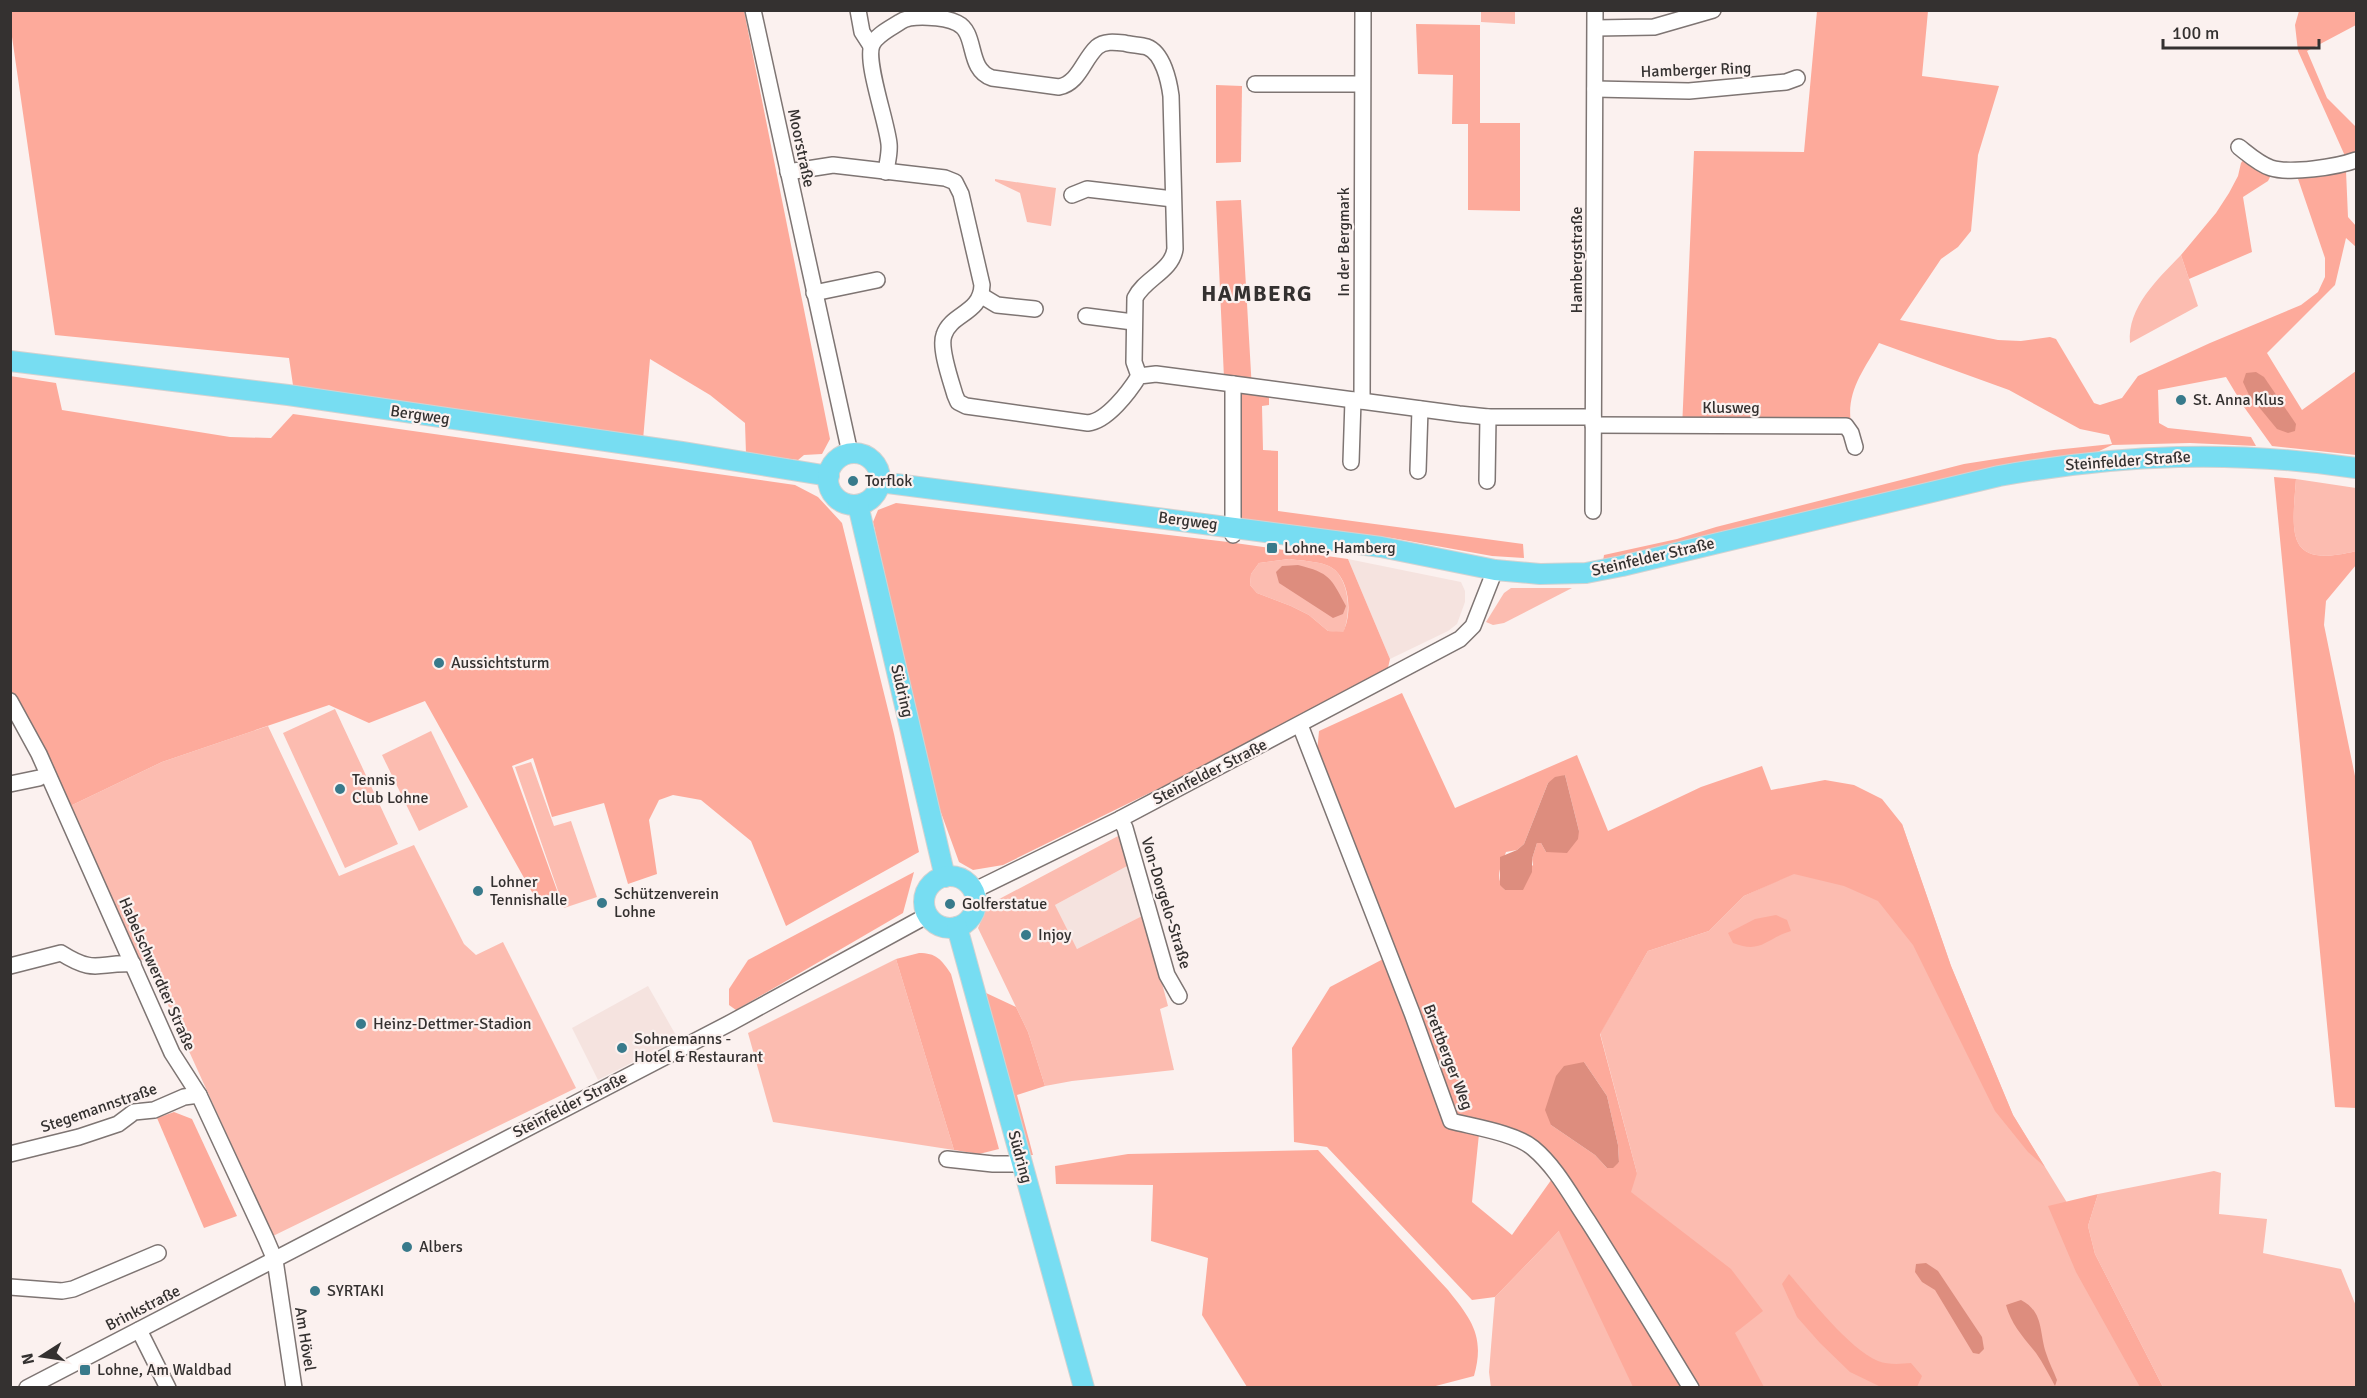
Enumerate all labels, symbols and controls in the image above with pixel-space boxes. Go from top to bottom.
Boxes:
scale bar [2163,12,2319,50]
text: 100 m [2172,22,2219,44]
street label: Hamberger Ring [1640,58,1752,82]
street label: Moorstraße [783,107,819,189]
street label: In der Bergmark [1334,187,1354,297]
street label: Hambergstraße [1567,207,1587,313]
district label: HAMBERG [1201,280,1313,307]
place label: St. Anna Klus [2193,390,2284,410]
marker: St. Anna Klus [2174,393,2188,407]
street label: Klusweg [1702,398,1760,418]
street label: Bergweg [389,401,451,429]
street label: Steinfelder Straße [2065,447,2191,475]
place label: Torflok [865,471,912,491]
marker: Torflok [846,474,860,488]
street label: Bergweg [1157,507,1219,535]
street label: Steinfelder Straße [1590,533,1716,581]
place label: Lohne, Hamberg [1284,538,1396,558]
marker: Lohne, Hamberg [1265,541,1279,555]
place label: Aussichtsturm [451,653,550,673]
marker: Aussichtsturm [432,656,446,670]
street label: Südring [886,663,918,719]
street label: Steinfelder Straße [1150,735,1270,809]
place label: Tennis Club Lohne [352,770,429,808]
marker: Tennis Club Lohne [333,782,347,796]
street label: Von-Dorgelo-Straße [1136,835,1196,971]
place label: Lohner Tennishalle [490,872,567,910]
marker: Lohner Tennishalle [471,884,485,898]
place label: Schützenverein Lohne [614,884,719,922]
street label: Habelschwerdter Straße [114,894,200,1054]
place label: Golferstatue [962,894,1047,914]
marker: Schützenverein Lohne [595,896,609,910]
marker: Golferstatue [943,897,957,911]
place label: Injoy [1038,925,1072,945]
marker: Injoy [1019,928,1033,942]
street label: Brettberger Weg [1419,1001,1477,1113]
place label: Heinz-Dettmer-Stadion [373,1014,532,1034]
marker: Heinz-Dettmer-Stadion [354,1017,368,1031]
place label: Sohnemanns - Hotel & Restaurant [634,1029,764,1067]
marker: Sohnemanns - Hotel & Restaurant [615,1041,629,1055]
street label: Steinfelder Straße [510,1068,630,1142]
street label: Stegemannstraße [38,1079,160,1137]
street label: Südring [1003,1128,1037,1186]
place label: Albers [419,1237,463,1257]
marker: Albers [400,1240,414,1254]
street label: Brinkstraße [102,1281,184,1335]
place label: SYRTAKI [327,1281,384,1301]
marker: SYRTAKI [308,1284,322,1298]
street label: Am Hövel [290,1305,320,1373]
north arrow [12,1326,72,1386]
text: N [17,1351,39,1366]
place label: Lohne, Am Waldbad [97,1360,232,1380]
marker: Lohne, Am Waldbad [78,1363,92,1377]

